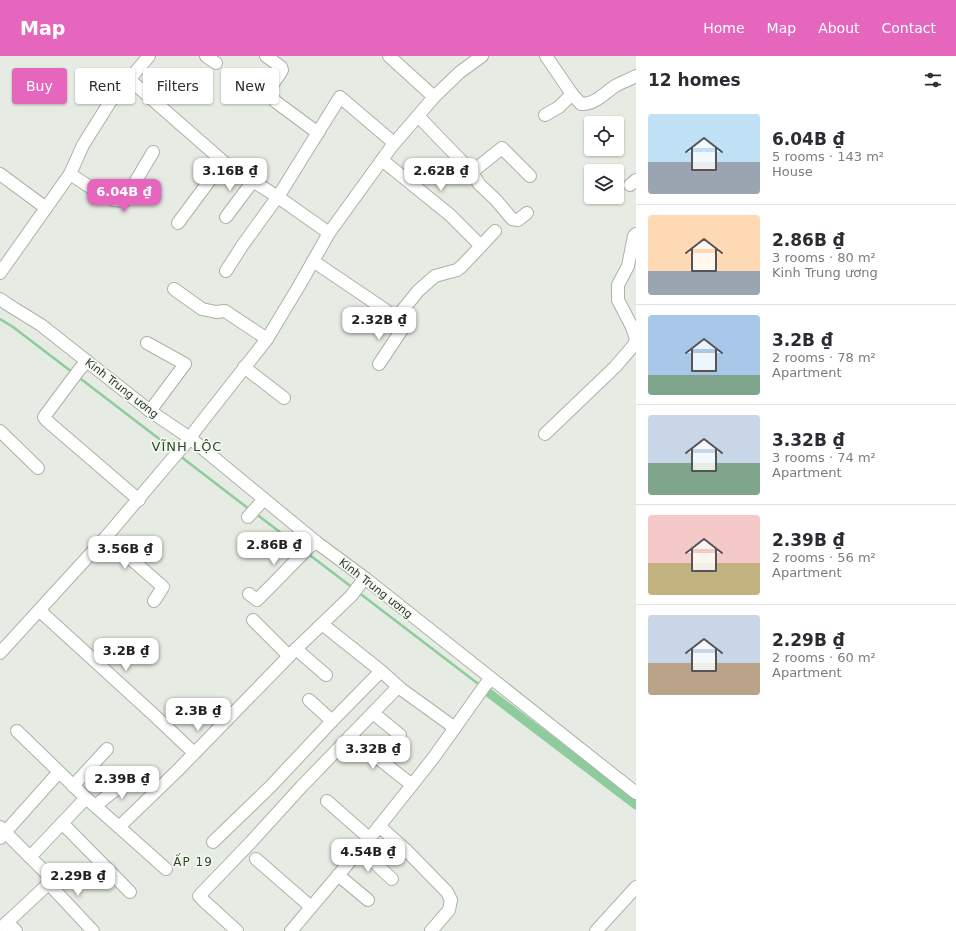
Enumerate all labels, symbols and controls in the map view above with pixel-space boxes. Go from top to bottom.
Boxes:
text: Map [20,17,65,39]
text: Home [703,20,745,36]
text: Map [767,20,796,36]
text: About [818,20,860,36]
text: Contact [882,20,936,36]
chip: Buy [12,68,67,104]
chip: Rent [75,68,135,104]
chip: Filters [143,68,213,104]
chip: New [221,68,279,104]
icon: filters [922,69,944,91]
text: 12 homes [648,70,741,90]
map controls [584,116,624,204]
button: locate [584,116,624,156]
text: 6.04B ₫ [772,129,845,149]
icon: home [680,130,728,178]
text: 5 rooms · 143 m² [772,149,884,164]
pin: 3.16B ₫ [193,158,267,192]
pin: 2.62B ₫ [404,158,478,192]
text: 3.16B ₫ [202,163,258,178]
text: 2.62B ₫ [413,163,469,178]
button: layers [584,164,624,204]
text: House [772,164,813,179]
pin: 6.04B ₫ [87,179,161,213]
text: 6.04B ₫ [96,184,152,199]
text: 2.86B ₫ [772,230,845,250]
icon: home [680,231,728,279]
text: 3 rooms · 80 m² [772,250,876,265]
text: Kinh Trung ương [772,265,878,280]
pin: 2.32B ₫ [342,307,416,341]
text: 2.32B ₫ [351,312,407,327]
text: 3.2B ₫ [772,330,833,350]
icon: home [680,331,728,379]
text: 2 rooms · 78 m² [772,350,876,365]
street label: Kinh Trung ương [82,356,161,421]
text: Apartment [772,365,842,380]
text: 3.32B ₫ [772,430,845,450]
icon: home [680,431,728,479]
district label: VĨNH LỘC [152,439,222,454]
text: 3 rooms · 74 m² [772,450,876,465]
text: Apartment [772,465,842,480]
text: 2.39B ₫ [772,530,845,550]
icon: home [680,531,728,579]
pin: 2.86B ₫ [237,532,311,566]
pin: 3.56B ₫ [88,536,162,570]
text: 2.86B ₫ [246,537,302,552]
text: 3.56B ₫ [97,541,153,556]
text: 2 rooms · 56 m² [772,550,876,565]
street label: Kinh Trung ương [336,556,415,621]
text: Apartment [772,565,842,580]
text: 2.29B ₫ [772,630,845,650]
icon: home [680,631,728,679]
pin: 3.2B ₫ [93,638,159,672]
text: 3.2B ₫ [103,643,149,658]
text: 2 rooms · 60 m² [772,650,876,665]
text: Apartment [772,665,842,680]
pin: 2.3B ₫ [165,698,231,732]
text: 2.3B ₫ [175,703,221,718]
pin: 3.32B ₫ [336,736,410,770]
text: 3.32B ₫ [345,741,401,756]
pin: 2.39B ₫ [85,766,159,800]
text: 2.39B ₫ [94,771,150,786]
pin: 4.54B ₫ [331,839,405,873]
text: 4.54B ₫ [340,844,396,859]
district label: ẤP 19 [173,853,213,869]
pin: 2.29B ₫ [41,863,115,897]
text: 2.29B ₫ [50,868,106,883]

